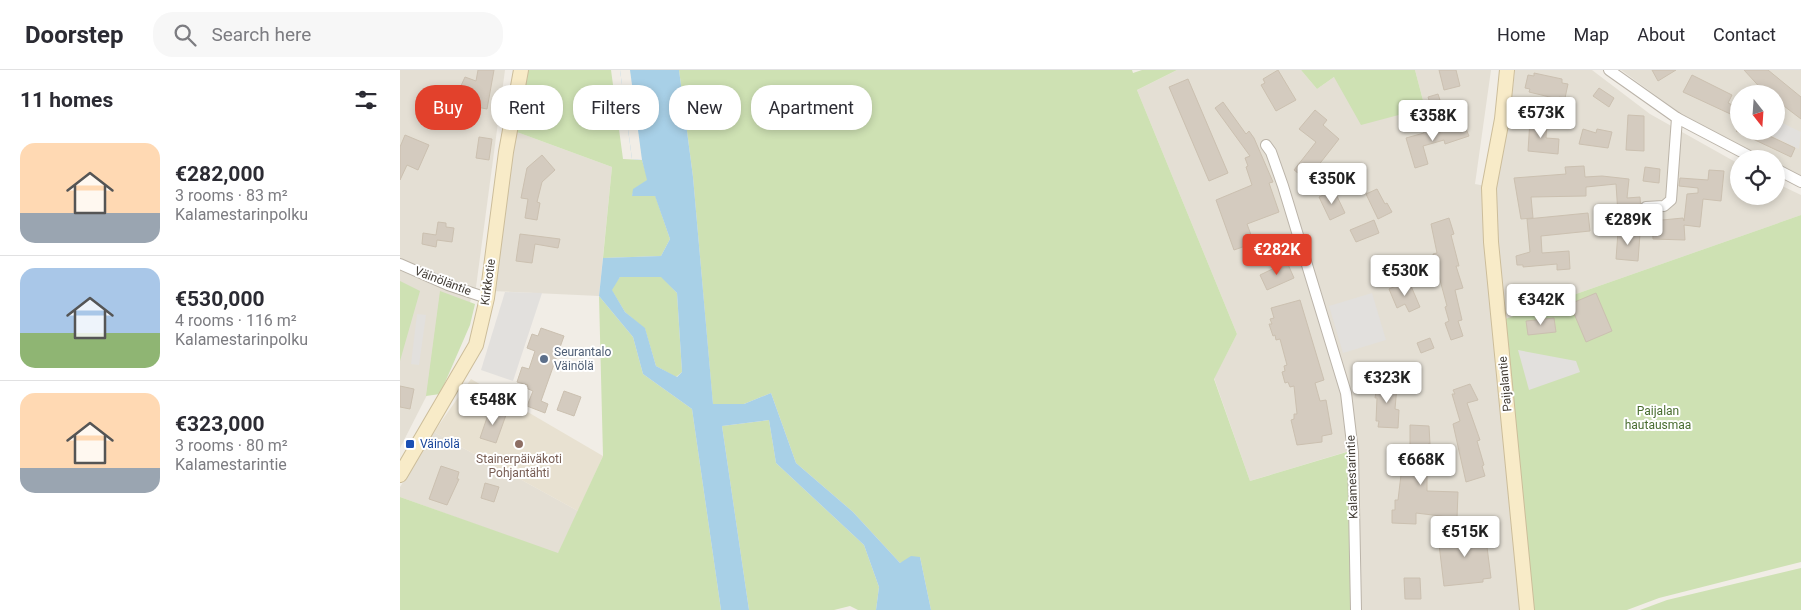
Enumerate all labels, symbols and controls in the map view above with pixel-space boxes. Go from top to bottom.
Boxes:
search box [153,12,503,57]
text: Doorstep [25,21,123,49]
icon: search [171,21,199,49]
text: Search here [211,23,311,46]
text: Home [1497,24,1546,45]
text: Map [1574,24,1609,45]
text: About [1637,24,1685,45]
text: Contact [1713,24,1776,45]
chip: Buy [415,85,481,130]
chip: Rent [491,85,563,130]
chip: Filters [573,85,659,130]
chip: New [669,85,741,130]
chip: Apartment [751,85,872,130]
north arrow [1730,85,1785,140]
map controls [1730,85,1785,205]
icon: filters [352,86,380,114]
text: 11 homes [20,88,113,112]
pin: €573K [1506,97,1576,139]
pin: €358K [1398,100,1468,142]
text: €573K [1518,103,1564,122]
text: €358K [1410,106,1456,125]
button: locate [1730,150,1785,205]
text: €282,000 [175,162,265,186]
pin: €350K [1297,162,1367,205]
icon: home [60,163,120,223]
text: €350K [1309,169,1355,188]
text: 3 rooms · 83 m² [175,186,288,205]
pin: €289K [1593,204,1663,246]
text: Kalamestarinpolku [175,205,308,224]
text: €289K [1605,210,1651,229]
pin: €282K [1242,234,1312,276]
text: €282K [1254,240,1300,259]
pin: €530K [1370,254,1440,297]
street label: Kirkkotie [478,258,498,306]
text: €530K [1382,261,1428,280]
street label: Väinöläntie [413,264,473,298]
pin: €342K [1506,284,1576,326]
text: €530,000 [175,287,265,311]
icon: home [60,288,120,348]
text: €342K [1518,290,1564,309]
text: 4 rooms · 116 m² [175,311,297,330]
text: Kalamestarinpolku [175,330,308,349]
place label: Seurantalo Väinölä [554,345,611,373]
marker: Seurantalo Väinölä [538,353,550,365]
street label: Paijalantie [1496,356,1514,412]
pin: €323K [1352,362,1422,404]
text: €323K [1364,368,1410,387]
pin: €548K [458,384,528,426]
text: €548K [470,390,516,409]
park label: Paijalan hautausmaa [1625,404,1691,432]
text: €323,000 [175,412,265,436]
icon: home [60,413,120,473]
street label: Kalamestarintie [1344,435,1360,519]
text: 3 rooms · 80 m² [175,436,288,455]
place label: Väinölä [420,437,460,451]
marker: Väinölä [404,438,416,450]
marker: Stainerpäiväkoti Pohjantähti [513,438,525,450]
pin: €668K [1386,444,1456,486]
text: €668K [1398,450,1444,469]
place label: Stainerpäiväkoti Pohjantähti [476,452,562,480]
text: Kalamestarintie [175,455,287,474]
pin: €515K [1430,516,1500,558]
text: €515K [1442,522,1488,541]

